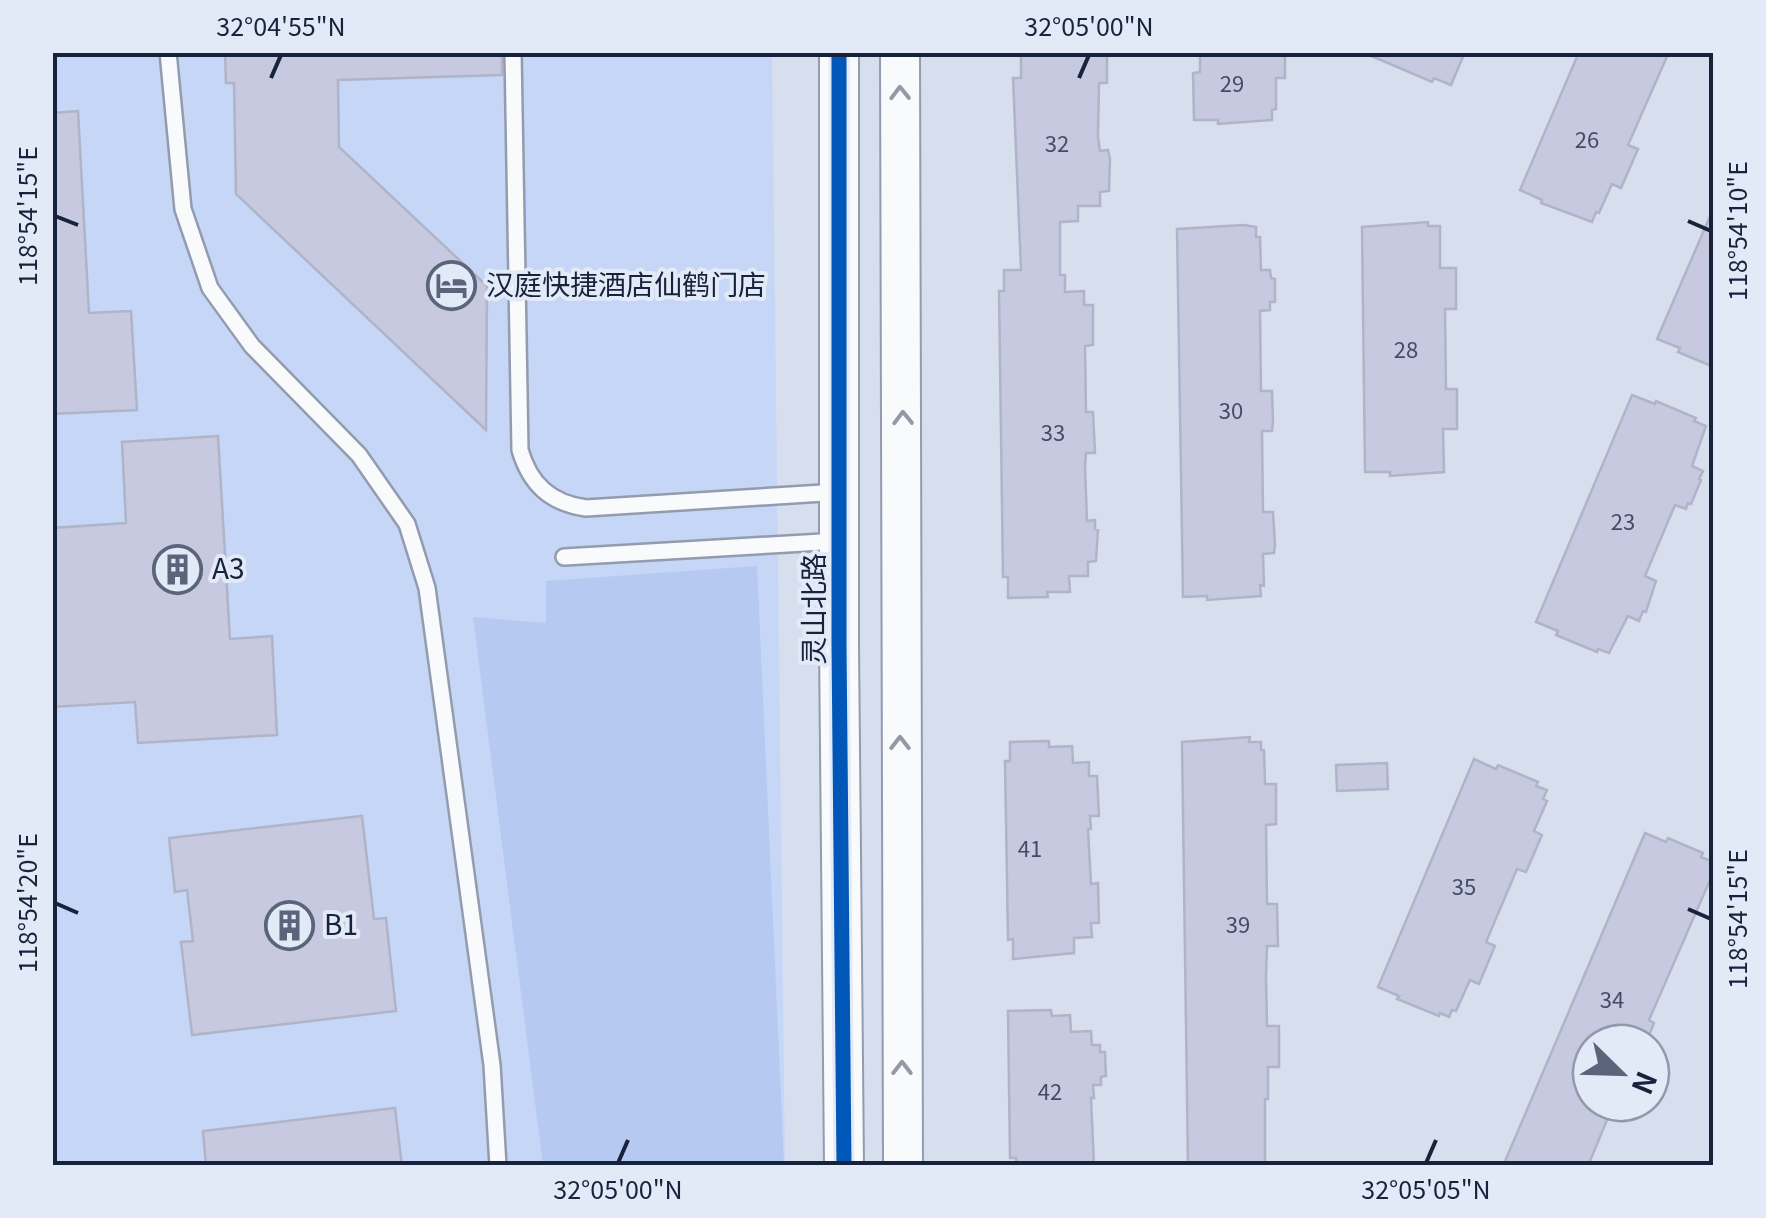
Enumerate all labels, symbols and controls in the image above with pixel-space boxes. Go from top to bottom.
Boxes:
text: 32°04'55"N [216,7,346,43]
text: 32°05'00"N [1024,7,1154,43]
house number: 29 [1220,66,1244,98]
one-way arrow [889,85,911,100]
house number: 26 [1575,122,1599,154]
house number: 32 [1045,126,1069,158]
text: 118°54'15"E [8,146,44,286]
text: 118°54'10"E [1718,161,1754,301]
hotel icon: 汉庭快捷酒店仙鹤门店 [425,259,477,311]
place label: 汉庭快捷酒店仙鹤门店 [486,263,766,303]
house number: 28 [1394,332,1418,364]
house number: 30 [1219,393,1243,425]
one-way arrow [892,410,914,426]
house number: 33 [1041,415,1065,447]
house number: 23 [1611,504,1635,536]
building icon: A3 [151,543,203,595]
place label: A3 [212,547,245,587]
street label: 灵山北路 [792,553,832,665]
one-way arrow [890,735,911,751]
house number: 41 [1018,831,1042,863]
text: 118°54'20"E [8,833,44,973]
text: 118°54'15"E [1718,849,1754,989]
house number: 35 [1452,869,1476,901]
building icon: B1 [263,899,315,951]
place label: B1 [324,903,358,943]
house number: 39 [1226,907,1250,939]
house number: 34 [1600,982,1624,1014]
north arrow [1571,1023,1671,1123]
one-way arrow [891,1060,913,1076]
text: N [1623,1066,1668,1101]
house number: 42 [1038,1074,1062,1106]
text: 32°05'00"N [553,1170,683,1206]
text: 32°05'05"N [1361,1170,1491,1206]

